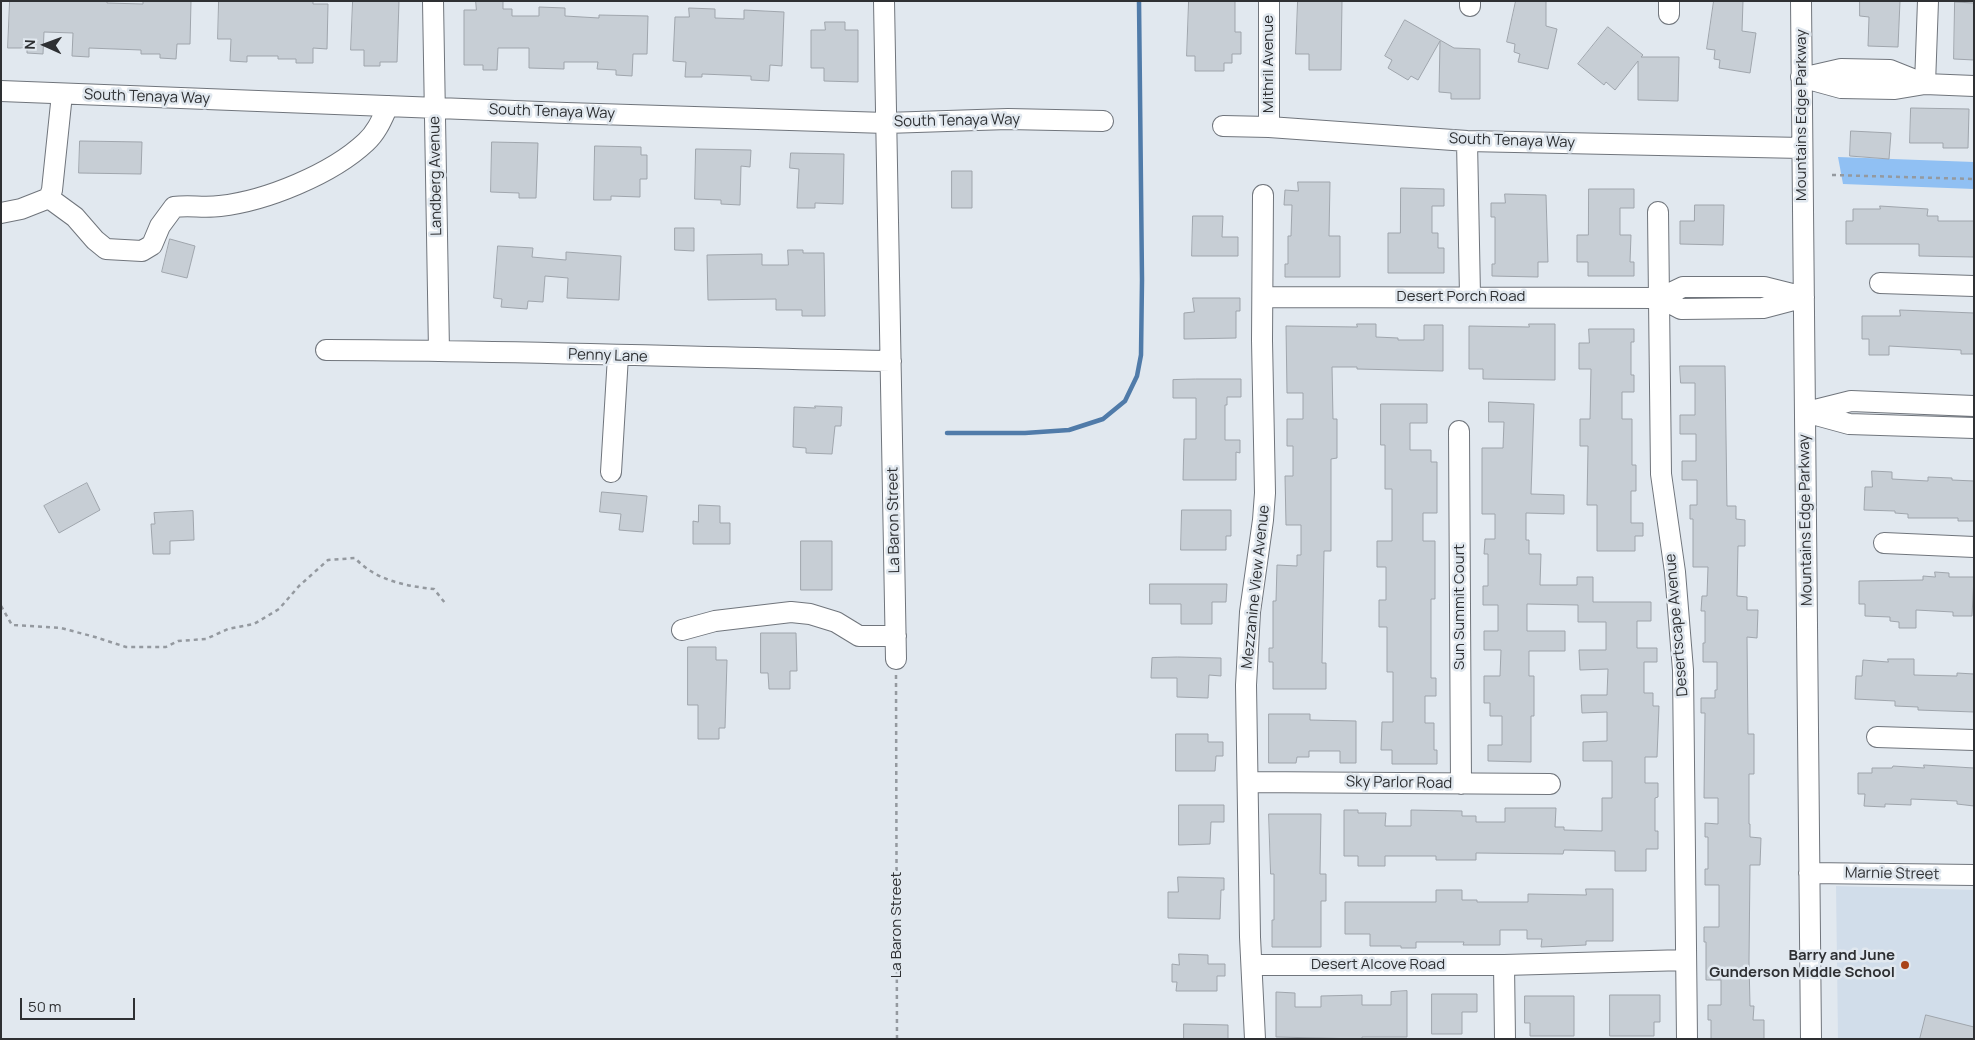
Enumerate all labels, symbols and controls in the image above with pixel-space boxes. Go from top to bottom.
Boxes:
street label: Mithril Avenue [1260,15,1278,113]
north arrow [20,20,70,70]
street label: Mountains Edge Parkway [1793,29,1811,201]
text: N [20,39,39,50]
street label: South Tenaya Way [84,86,210,108]
street label: South Tenaya Way [489,101,615,123]
street label: South Tenaya Way [894,111,1020,131]
street label: Landberg Avenue [426,116,446,236]
street label: South Tenaya Way [1449,130,1575,152]
street label: Desert Porch Road [1397,288,1525,306]
street label: Penny Lane [568,346,648,366]
street label: Mountains Edge Parkway [1796,434,1816,606]
street label: La Baron Street [884,467,904,573]
street label: Mezzanine View Avenue [1238,504,1274,670]
street label: Sun Summit Court [1451,544,1469,670]
street label: Desertscape Avenue [1662,553,1692,697]
street label: Sky Parlor Road [1346,773,1452,793]
street label: Marnie Street [1845,864,1939,884]
street label: La Baron Street [888,872,906,978]
place label: Barry and June Gunderson Middle School [1709,947,1895,982]
street label: Desert Alcove Road [1311,956,1445,974]
marker: Barry and June Gunderson Middle School [1899,959,1911,971]
scale bar [22,988,138,1020]
text: 50 m [28,996,62,1017]

